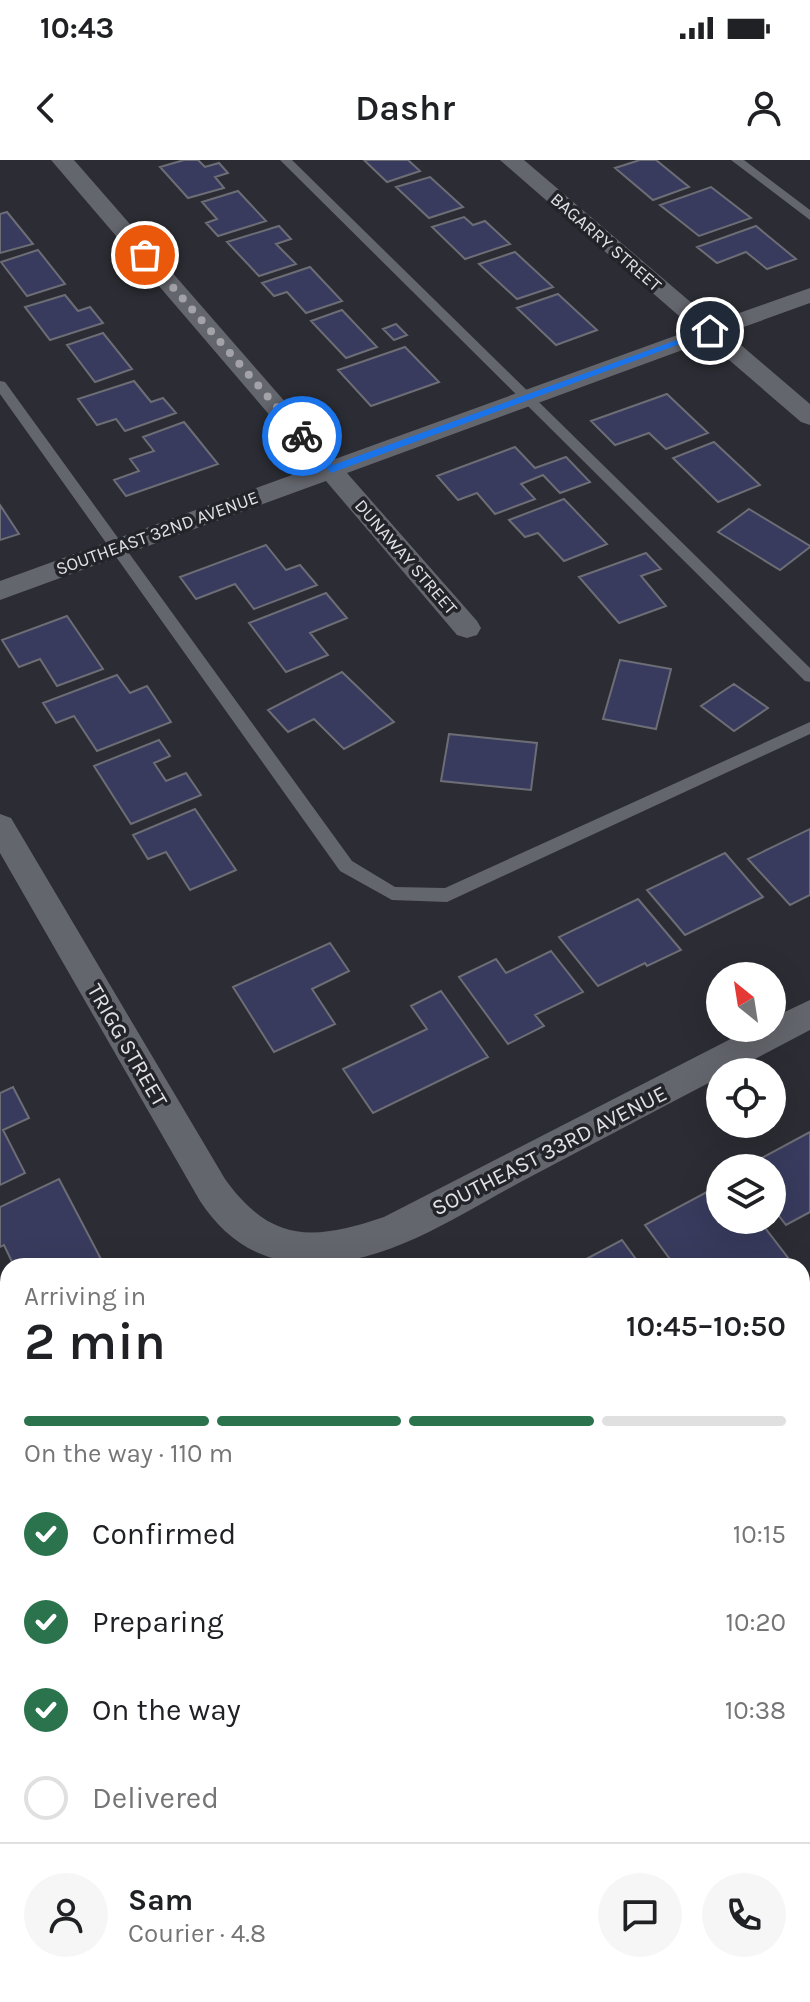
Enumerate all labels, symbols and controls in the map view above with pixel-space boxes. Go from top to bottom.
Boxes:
text: 10:43 [40,10,114,46]
icon: back [24,86,68,130]
icon: person [742,86,786,130]
text: Dashr [355,87,455,129]
street label: BAGARRY STREET [546,188,666,296]
pin [111,221,179,289]
icon: bag [123,233,167,277]
pin [676,297,744,365]
icon: home [688,309,732,353]
courier [262,396,342,476]
icon: bike [280,414,324,458]
street label: SOUTHEAST 32ND AVENUE [53,486,261,580]
street label: DUNAWAY STREET [350,495,462,619]
north arrow [706,962,786,1042]
map controls [706,962,786,1234]
street label: TRIGG STREET [81,979,173,1112]
button: locate [706,1058,786,1138]
street label: SOUTHEAST 33RD AVENUE [428,1080,671,1221]
button: layers [706,1154,786,1234]
text: Arriving in [24,1281,146,1312]
text: 10:45–10:50 [626,1308,786,1344]
text: 2 min [24,1311,166,1372]
text: On the way · 110 m [24,1438,233,1469]
icon: check [24,1512,68,1556]
text: Confirmed [92,1516,236,1552]
text: 10:15 [733,1519,786,1550]
icon: check [24,1600,68,1644]
text: Preparing [92,1604,224,1640]
text: 10:20 [725,1607,786,1638]
icon: check [24,1688,68,1732]
text: On the way [92,1692,241,1728]
text: 10:38 [725,1695,786,1726]
text: Delivered [92,1780,219,1816]
button: person [24,1873,108,1957]
button: chat [598,1873,682,1957]
button: phone [702,1873,786,1957]
text: Sam [128,1882,193,1918]
text: Courier · 4.8 [128,1918,266,1949]

